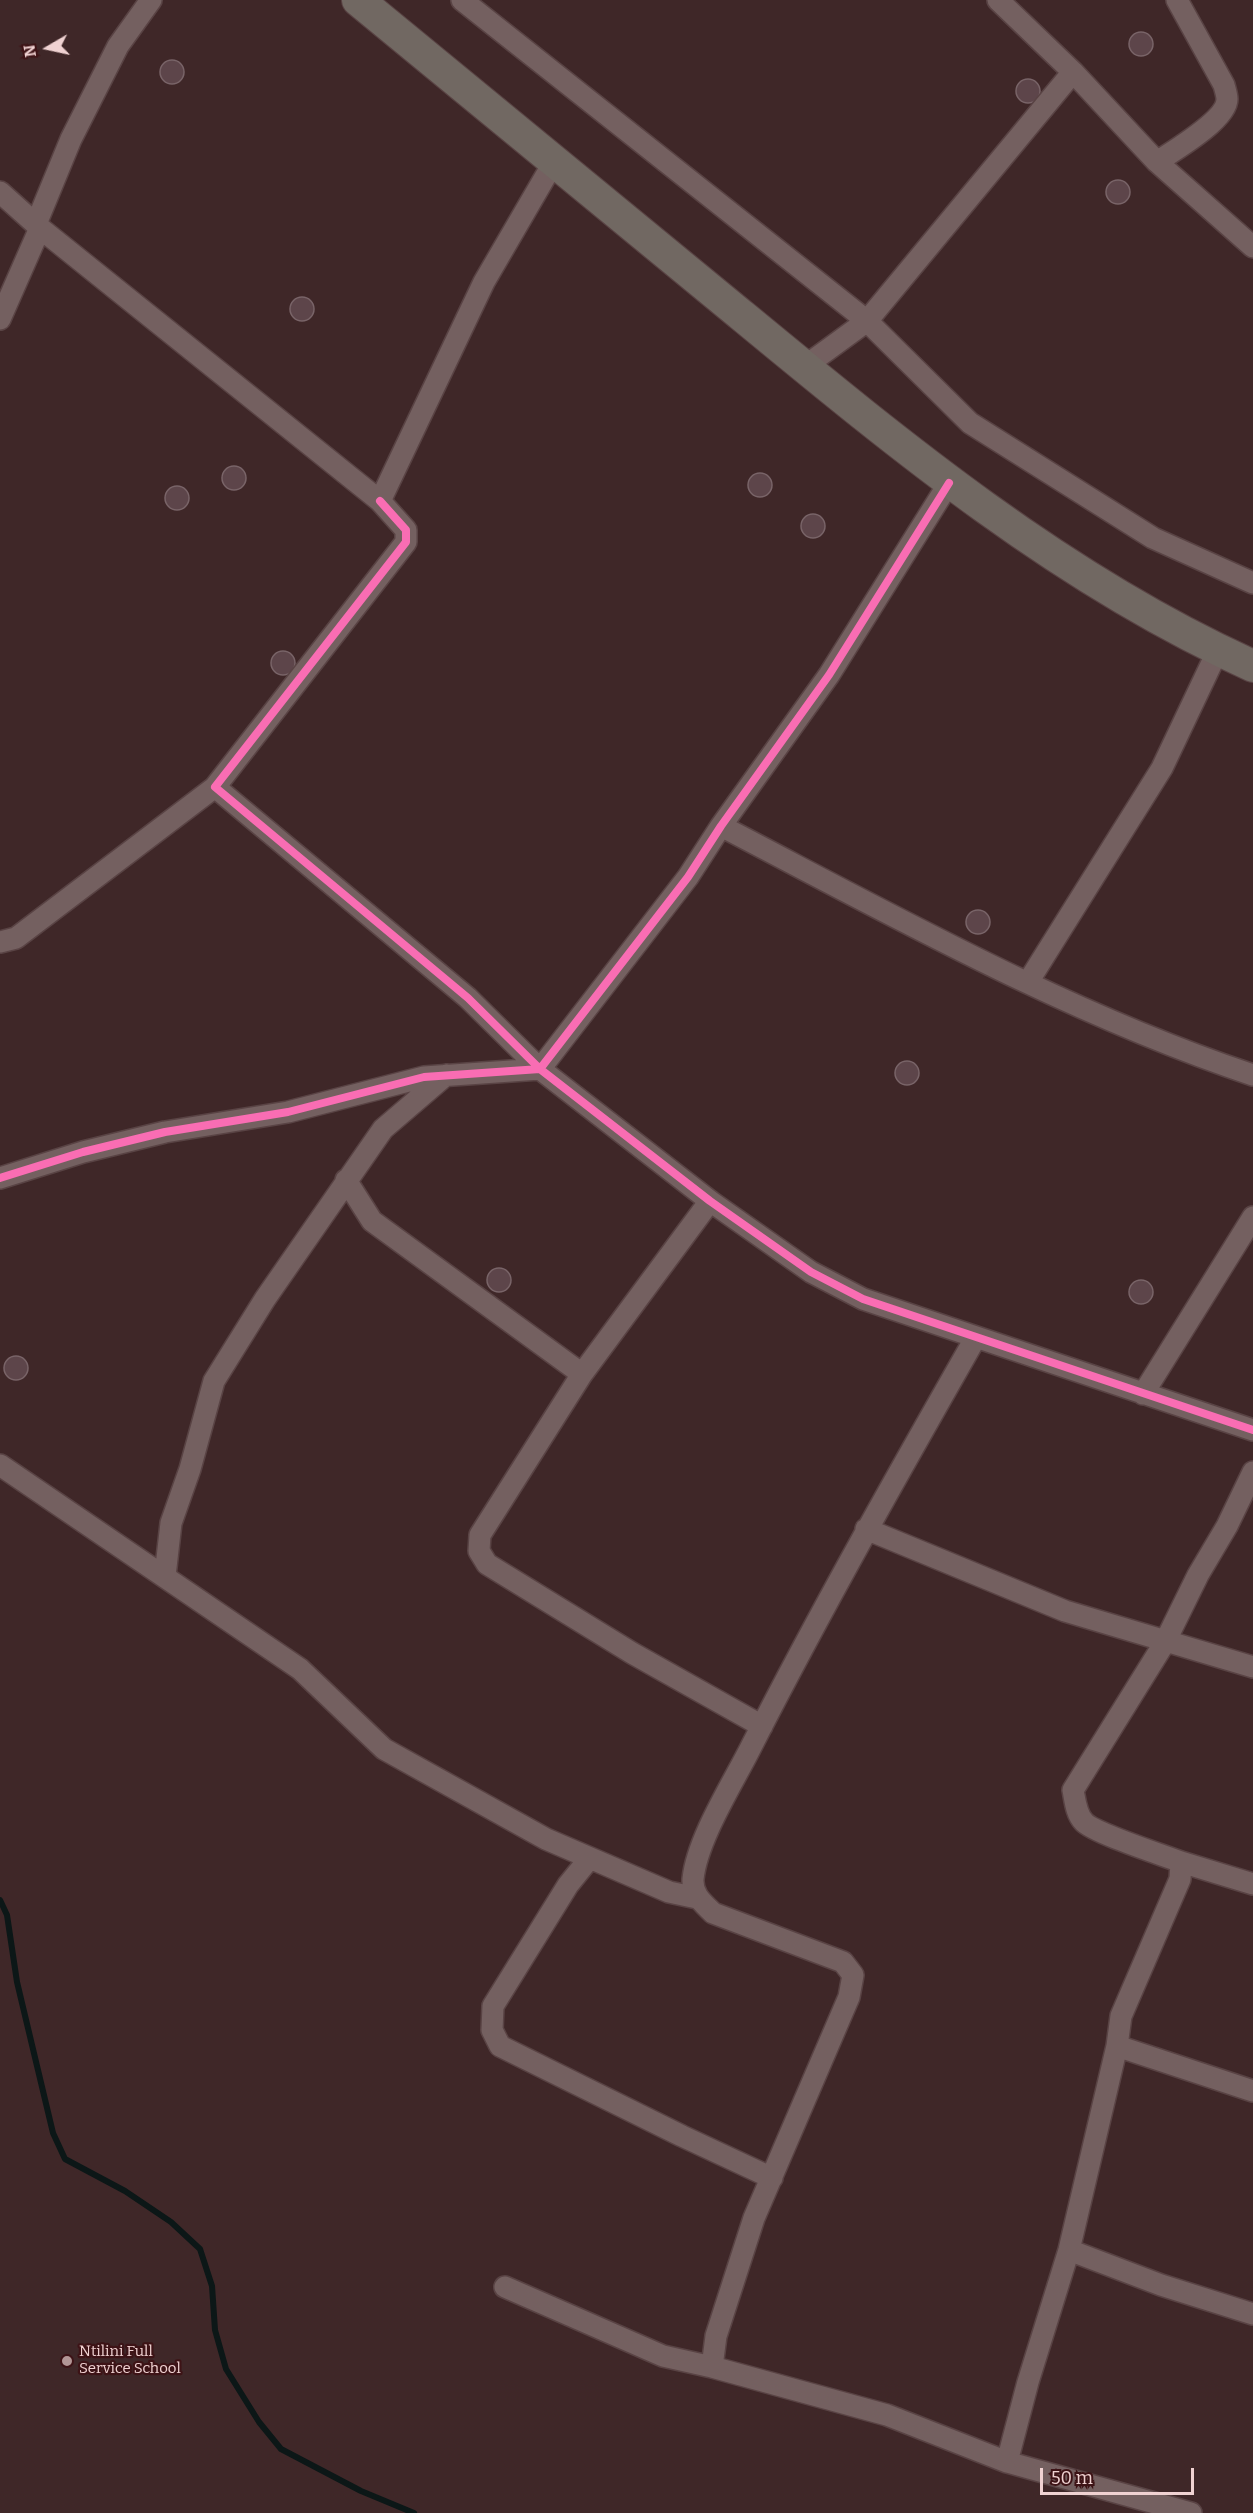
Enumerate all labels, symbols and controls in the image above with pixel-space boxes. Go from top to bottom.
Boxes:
north arrow [18,18,78,78]
text: N [19,43,40,58]
place label: Ntilini Full Service School [79,2343,181,2378]
marker: Ntilini Full Service School [60,2354,74,2368]
scale bar [1043,2456,1198,2494]
text: 50 m [1051,2467,1093,2489]

